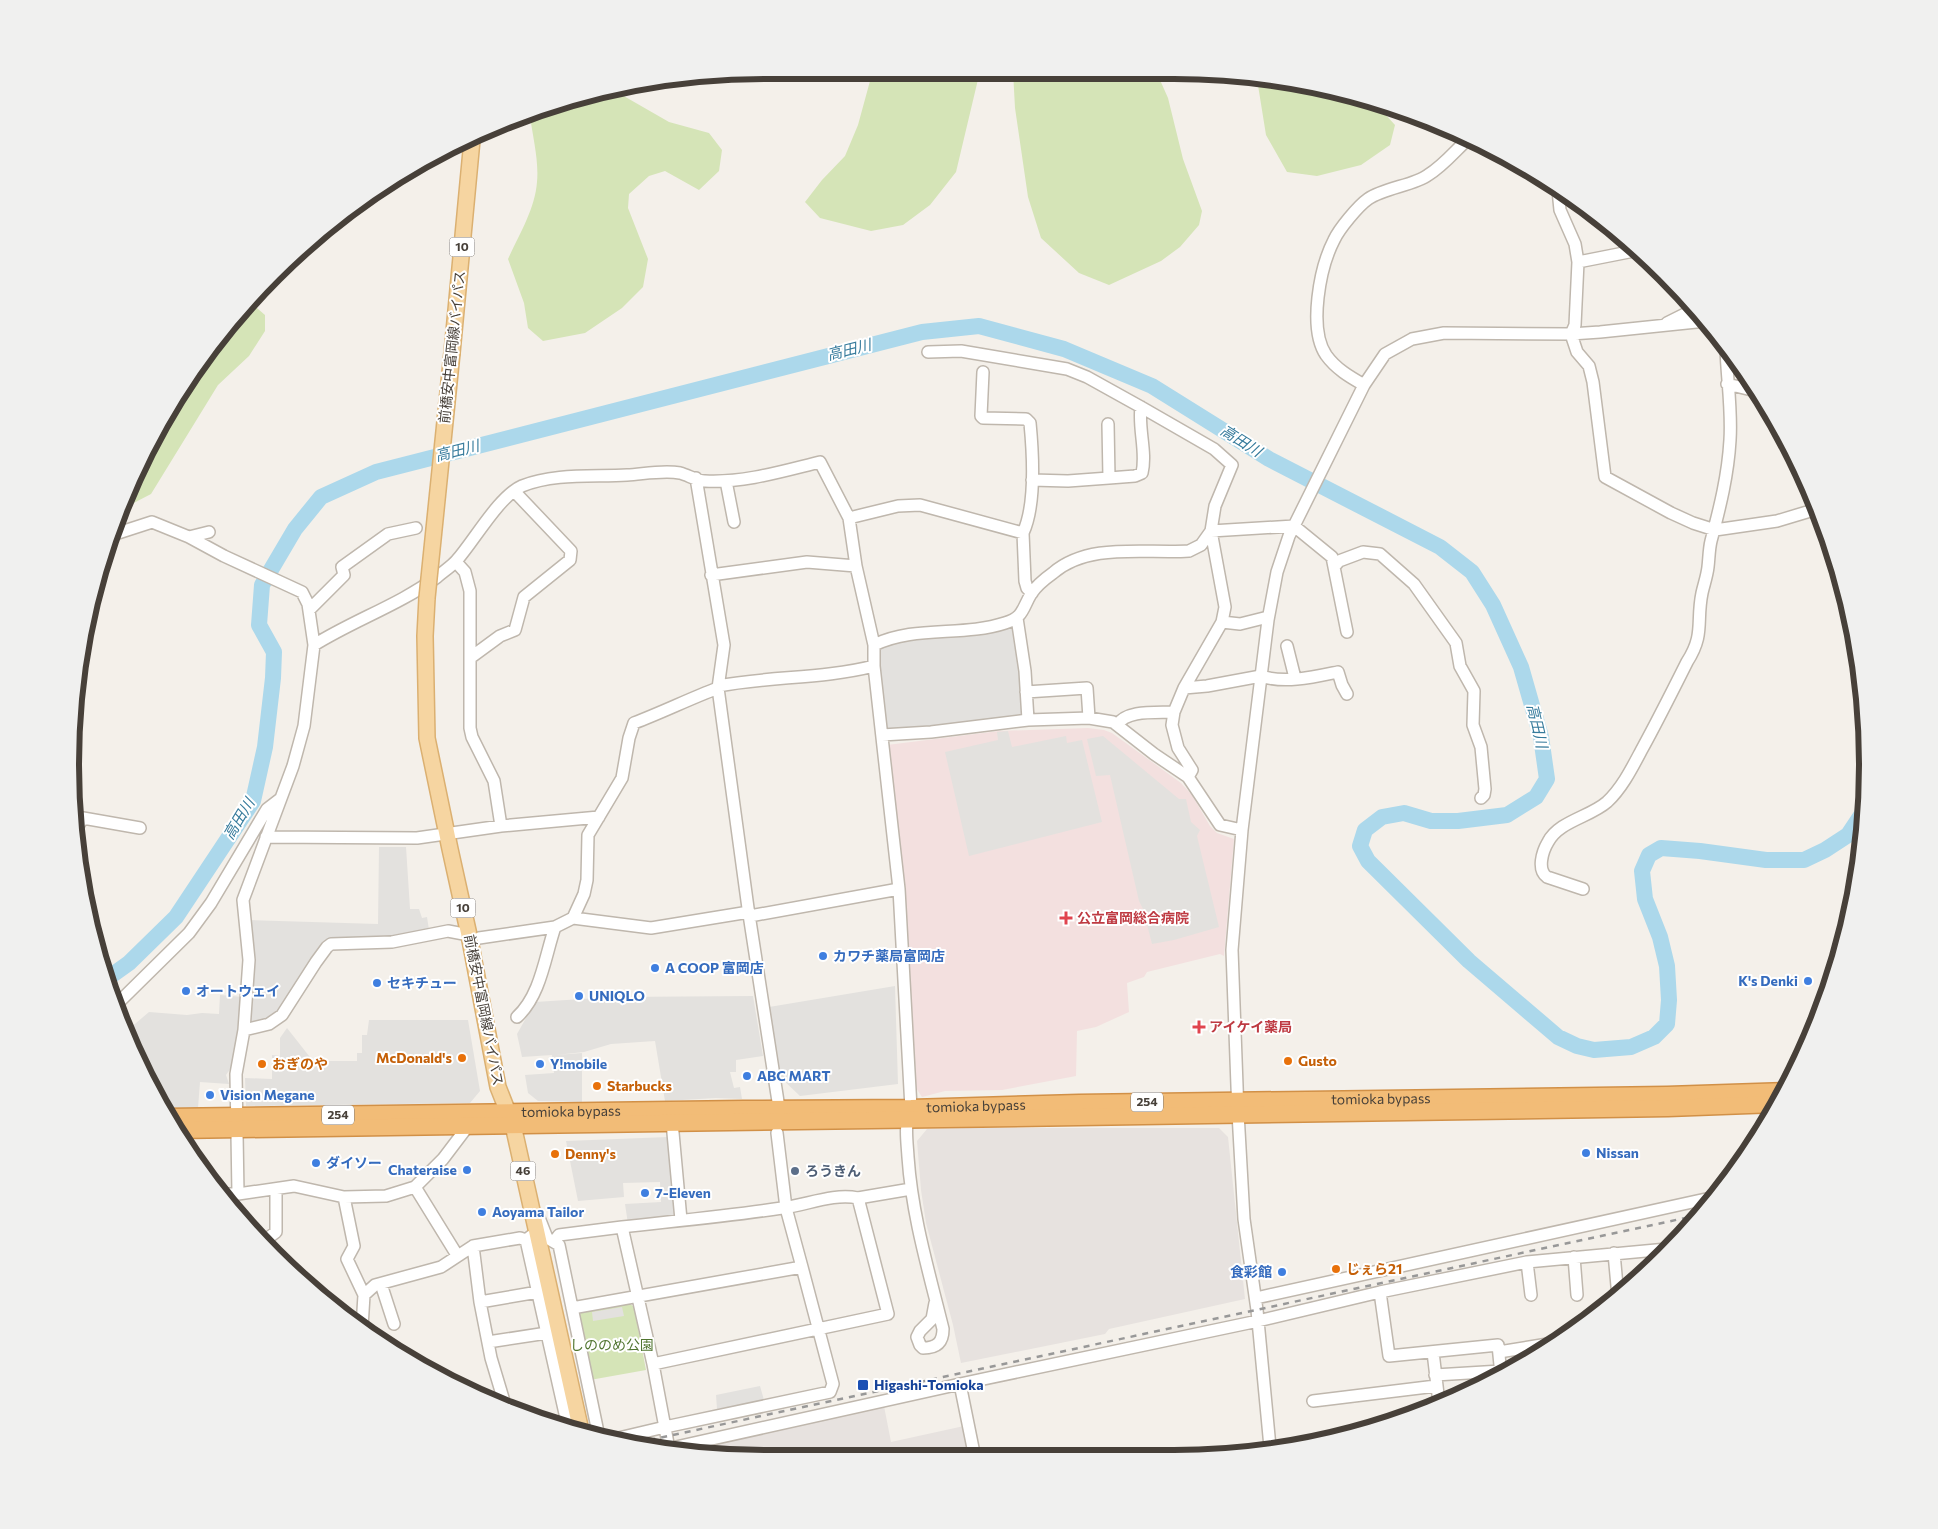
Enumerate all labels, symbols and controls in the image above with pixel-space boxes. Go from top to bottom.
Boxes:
road number: 10 [450,238,474,256]
street label: 前橋安中富岡線バイパス [435,270,468,424]
water label: 高田川 [825,334,875,363]
water label: 高田川 [1218,421,1267,461]
water label: 高田川 [433,435,483,464]
water label: 高田川 [1524,702,1552,752]
water label: 高田川 [219,793,258,842]
road number: 10 [450,898,476,918]
place label: 公立富岡総合病院 [1077,909,1189,926]
marker: 公立富岡総合病院 [1059,911,1073,925]
street label: 前橋安中富岡線バイパス [461,933,508,1087]
place label: カワチ薬局富岡店 [833,947,945,964]
marker: カワチ薬局富岡店 [817,950,829,962]
place label: A COOP 富岡店 [665,959,764,976]
marker: A COOP 富岡店 [649,962,661,974]
place label: K's Denki [1738,972,1798,989]
place label: セキチュー [387,974,457,991]
marker: K's Denki [1802,975,1814,987]
marker: セキチュー [371,977,383,989]
place label: オートウェイ [196,982,280,999]
marker: オートウェイ [180,985,192,997]
place label: UNIQLO [589,987,645,1004]
marker: UNIQLO [573,990,585,1002]
place label: アイケイ薬局 [1209,1018,1292,1035]
marker: アイケイ薬局 [1193,1021,1205,1033]
place label: McDonald's [376,1049,452,1066]
marker: McDonald's [456,1052,468,1064]
place label: Gusto [1298,1052,1337,1069]
place label: おぎのや [272,1055,328,1072]
place label: Y!mobile [550,1055,607,1072]
marker: Gusto [1282,1055,1294,1067]
marker: おぎのや [256,1058,268,1070]
marker: Y!mobile [534,1058,546,1070]
place label: ABC MART [757,1067,831,1084]
marker: ABC MART [741,1070,753,1082]
place label: Starbucks [607,1077,672,1094]
marker: Starbucks [591,1080,603,1092]
place label: Vision Megane [220,1086,315,1103]
marker: Vision Megane [204,1089,216,1101]
street label: tomioka bypass [1331,1089,1431,1108]
road number: 254 [1131,1092,1163,1112]
street label: tomioka bypass [926,1096,1026,1116]
street label: tomioka bypass [521,1102,621,1120]
road number: 254 [322,1106,354,1124]
place label: Nissan [1596,1144,1639,1161]
place label: Denny's [565,1145,617,1162]
marker: Nissan [1580,1147,1592,1159]
marker: Denny's [549,1148,561,1160]
place label: ダイソー [326,1154,382,1171]
marker: ダイソー [310,1157,322,1169]
place label: Chateraise [388,1161,457,1178]
road number: 46 [510,1162,536,1180]
place label: ろうきん [805,1162,861,1179]
marker: Chateraise [461,1164,473,1176]
marker: ろうきん [789,1165,801,1177]
place label: 7-Eleven [655,1184,711,1201]
marker: 7-Eleven [639,1187,651,1199]
place label: Aoyama Tailor [492,1203,584,1220]
marker: Aoyama Tailor [476,1206,488,1218]
place label: じぇら21 [1346,1260,1402,1277]
place label: 食彩館 [1230,1263,1272,1280]
marker: じぇら21 [1330,1263,1342,1275]
marker: 食彩館 [1276,1266,1288,1278]
park label: しののめ公園 [570,1336,654,1353]
place label: Higashi-Tomioka [874,1376,984,1393]
marker: Higashi-Tomioka [856,1378,870,1392]

